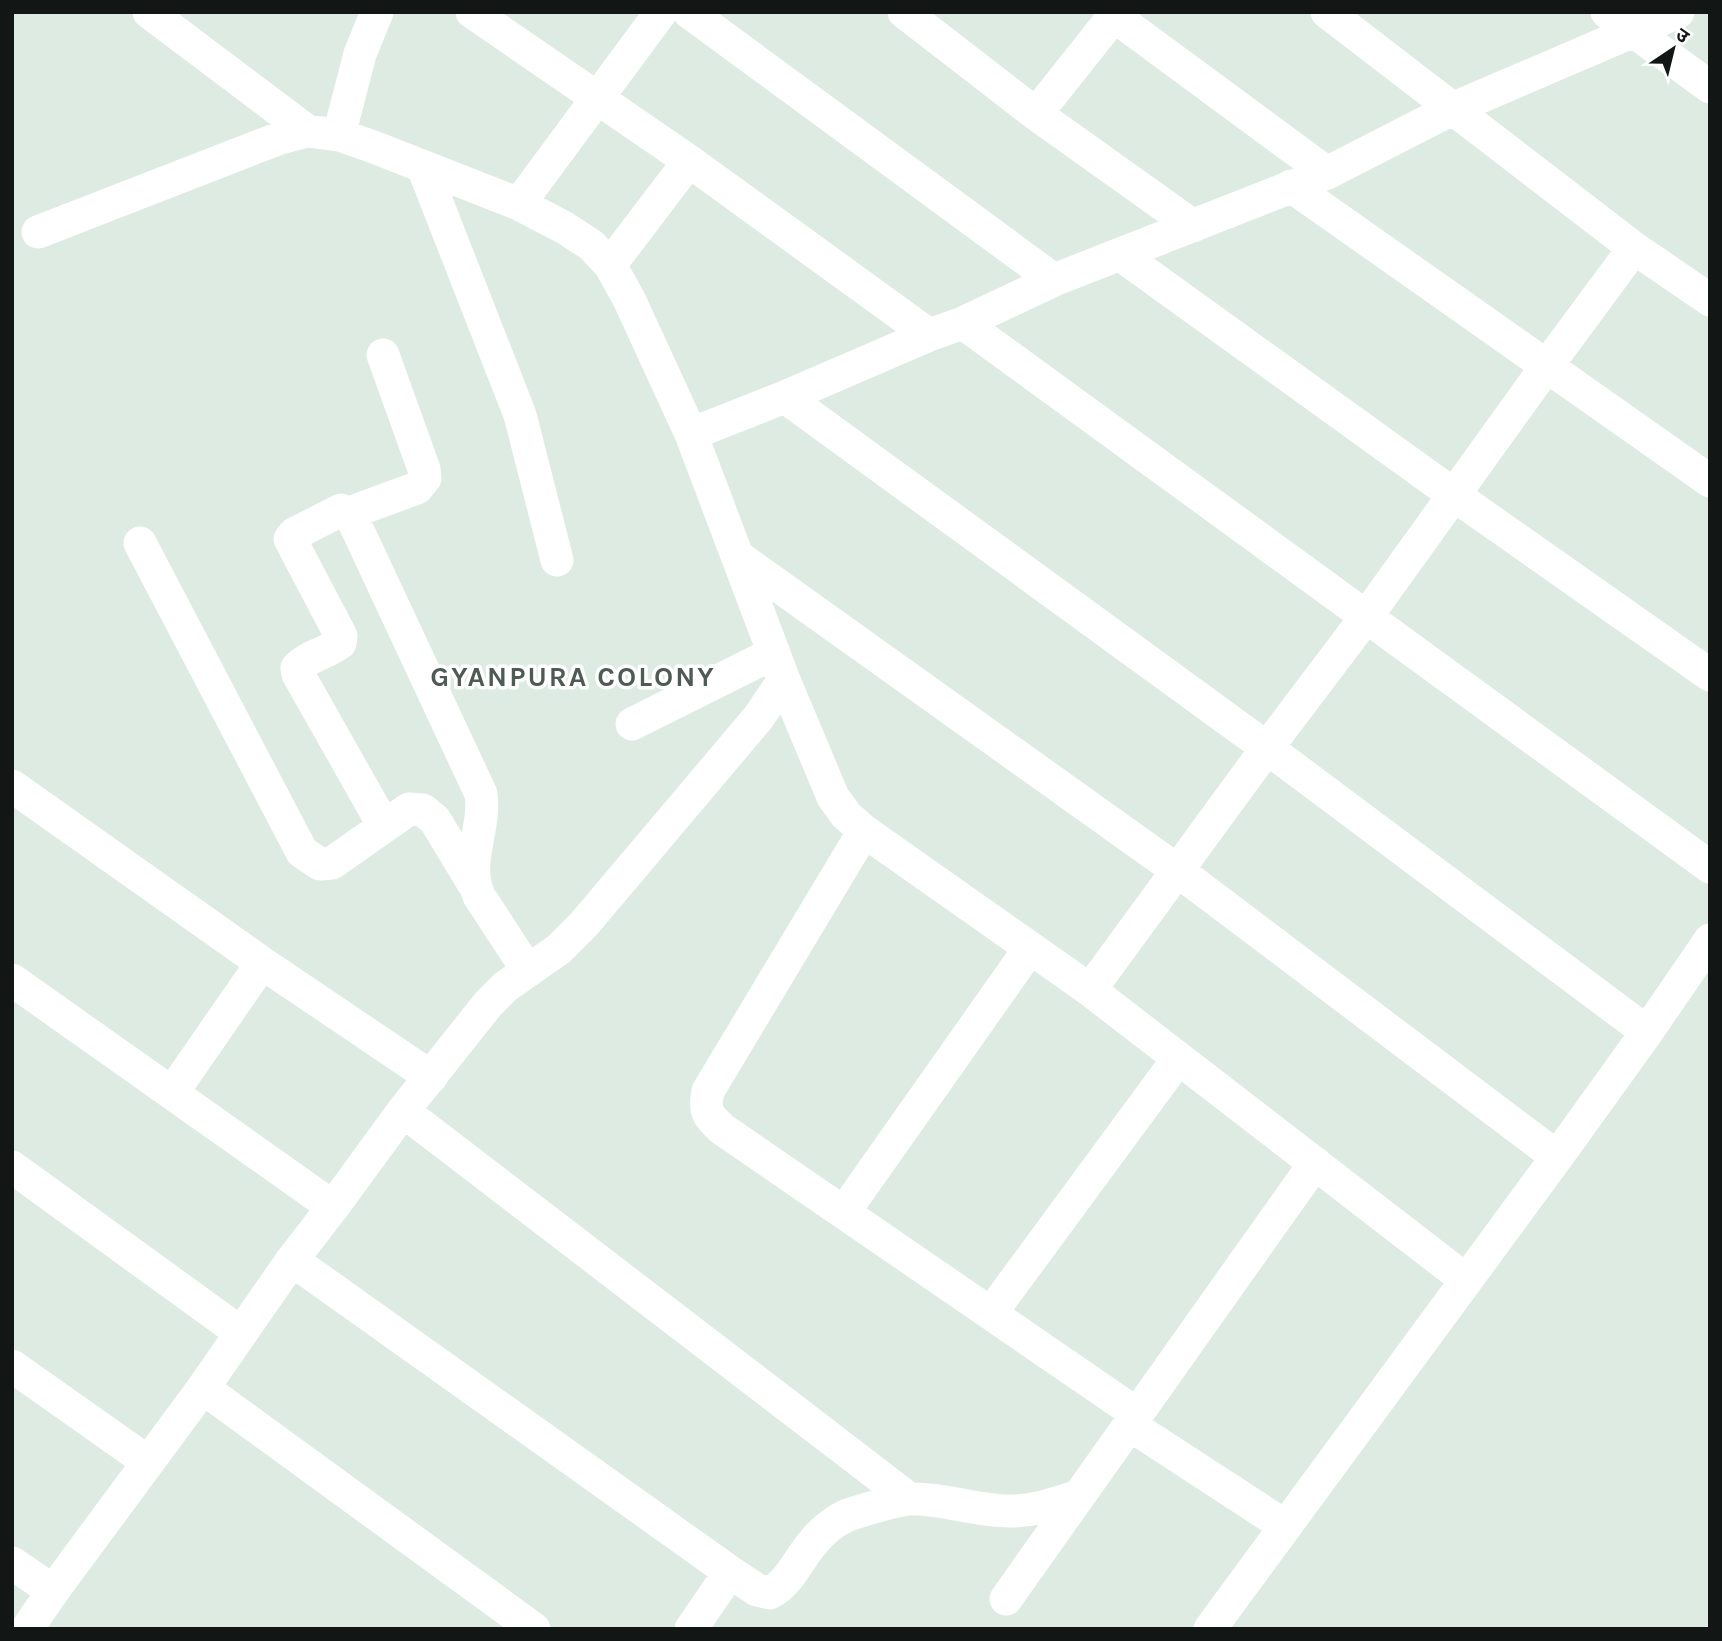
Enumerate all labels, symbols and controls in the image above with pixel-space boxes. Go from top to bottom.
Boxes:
north arrow [1638,14,1708,84]
text: उ [1671,24,1694,49]
district label: GYANPURA COLONY [430,660,716,693]

